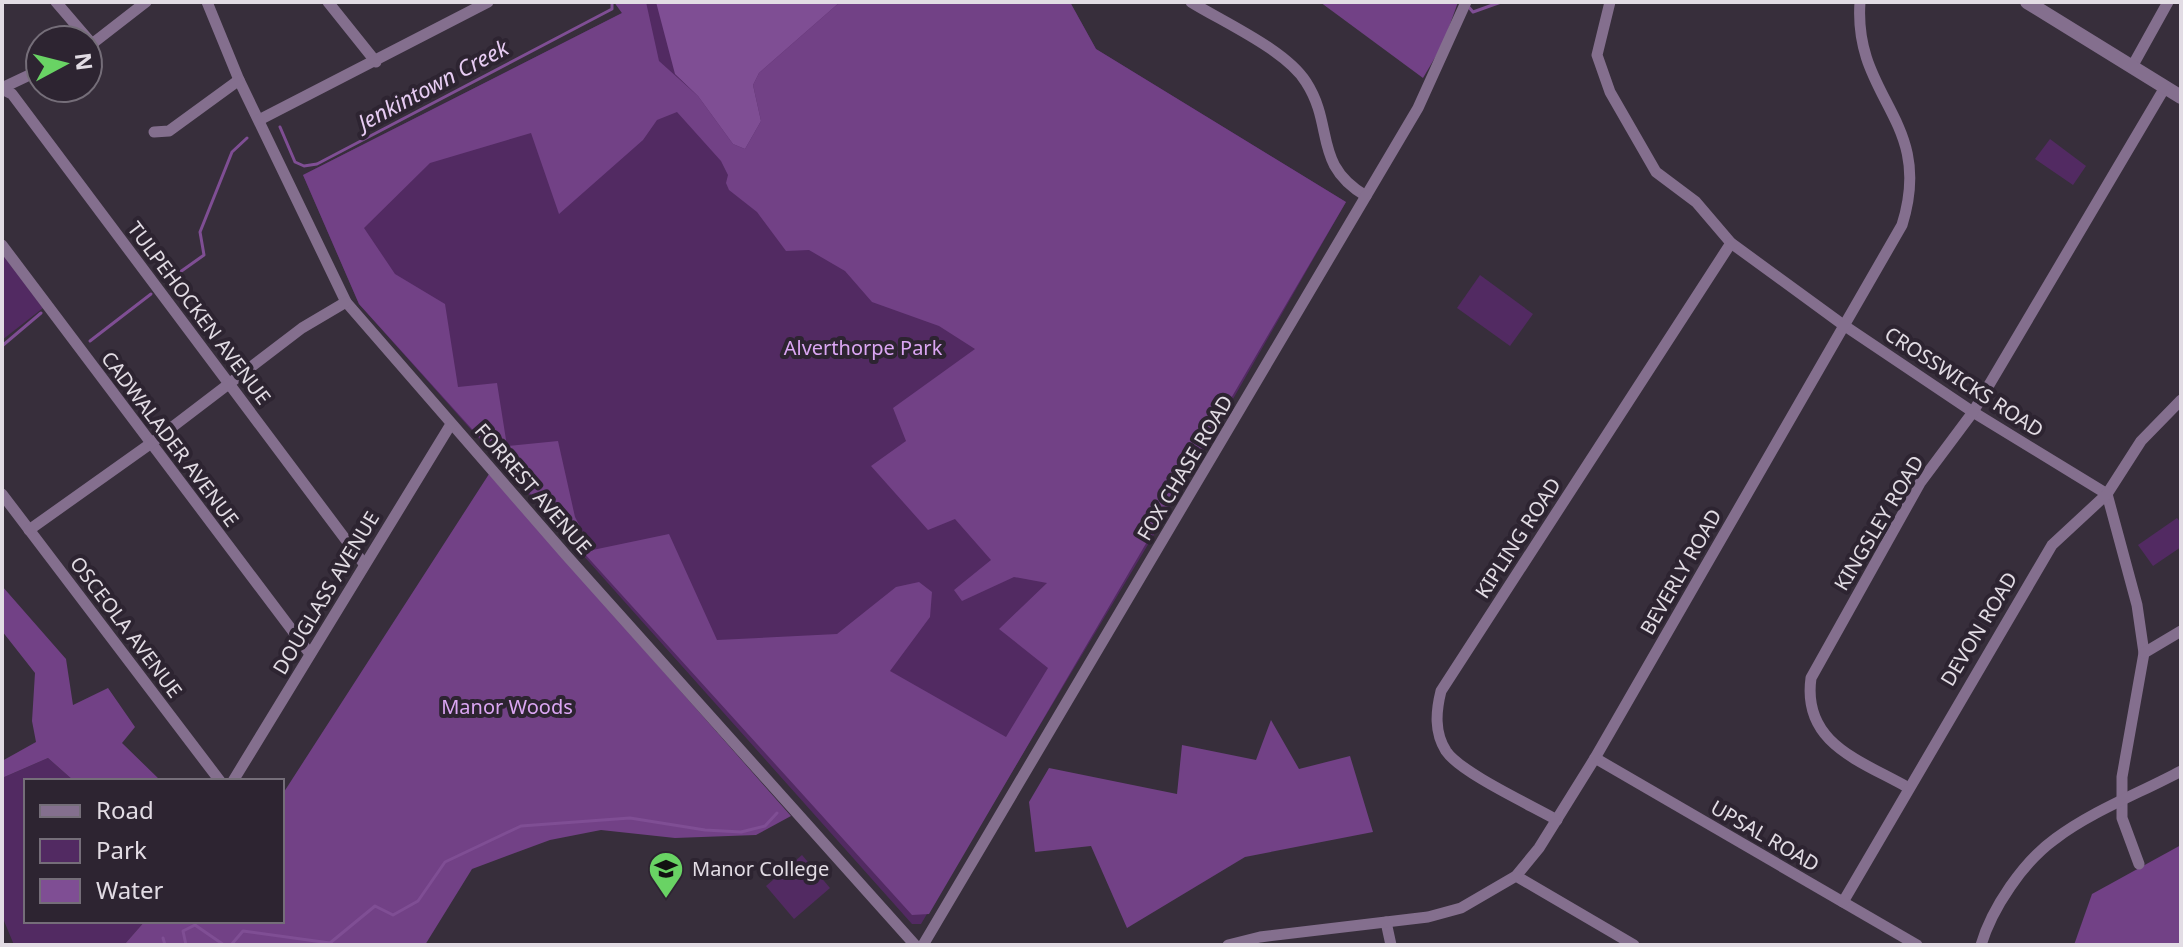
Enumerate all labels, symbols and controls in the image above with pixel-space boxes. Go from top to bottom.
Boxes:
north arrow [24,24,104,104]
water label: Jenkintown Creek [348,31,514,138]
text: N [69,51,101,72]
street label: TULPEHOCKEN AVENUE [122,216,277,410]
street label: CROSSWICKS ROAD [1880,320,2049,443]
park label: Alverthorpe Park [784,334,943,361]
street label: CADWALADER AVENUE [96,345,245,532]
street label: FOX CHASE ROAD [1130,390,1239,545]
street label: FORREST AVENUE [469,417,598,560]
street label: KINGSLEY ROAD [1828,450,1930,595]
street label: KIPLING ROAD [1469,472,1567,603]
street label: BEVERLY ROAD [1634,504,1728,640]
street label: DOUGLASS AVENUE [266,506,385,679]
street label: OSCEOLA AVENUE [64,550,188,703]
street label: DEVON ROAD [1934,567,2023,691]
park label: Manor Woods [441,693,573,720]
legend [24,779,284,923]
text: Road [96,793,154,826]
street label: UPSAL ROAD [1706,794,1824,878]
text: Park [96,833,147,866]
school or university icon: Manor College [647,850,685,900]
place label: Manor College [692,855,829,882]
text: Water [96,873,164,906]

